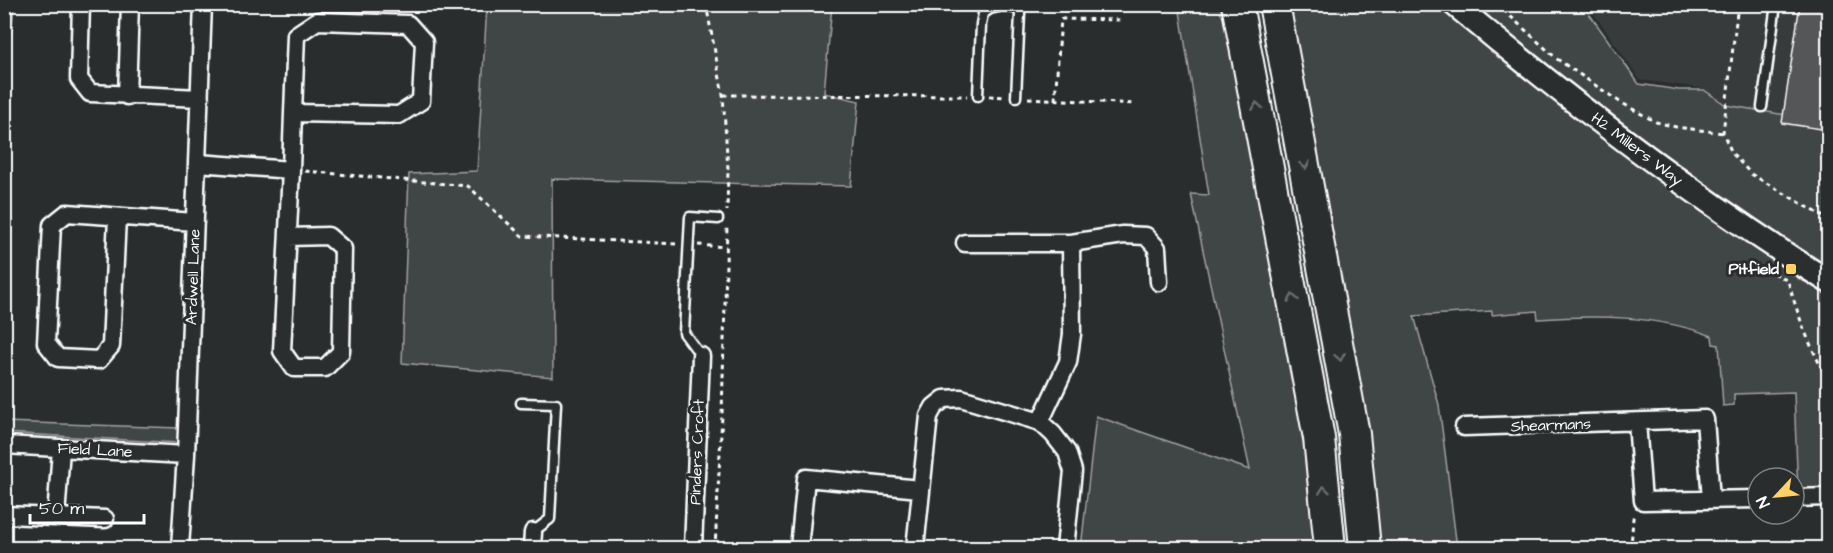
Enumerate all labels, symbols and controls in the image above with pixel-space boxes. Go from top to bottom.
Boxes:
one-way arrow [1251,101,1264,111]
street label: H2 Millers Way [1586,107,1688,192]
one-way arrow [1298,160,1311,170]
street label: Ardwell Lane [180,228,206,325]
place label: Pitfield [1729,258,1780,280]
marker: Pitfield [1784,262,1798,276]
one-way arrow [1287,293,1300,303]
one-way arrow [1333,352,1346,362]
street label: Pinders Croft [684,398,710,505]
street label: Shearmans [1510,413,1592,437]
street label: Field Lane [57,437,133,463]
north arrow [1746,466,1806,526]
one-way arrow [1318,486,1331,495]
scale bar [30,487,144,525]
text: N [1751,493,1776,511]
text: 50 m [39,496,84,521]

